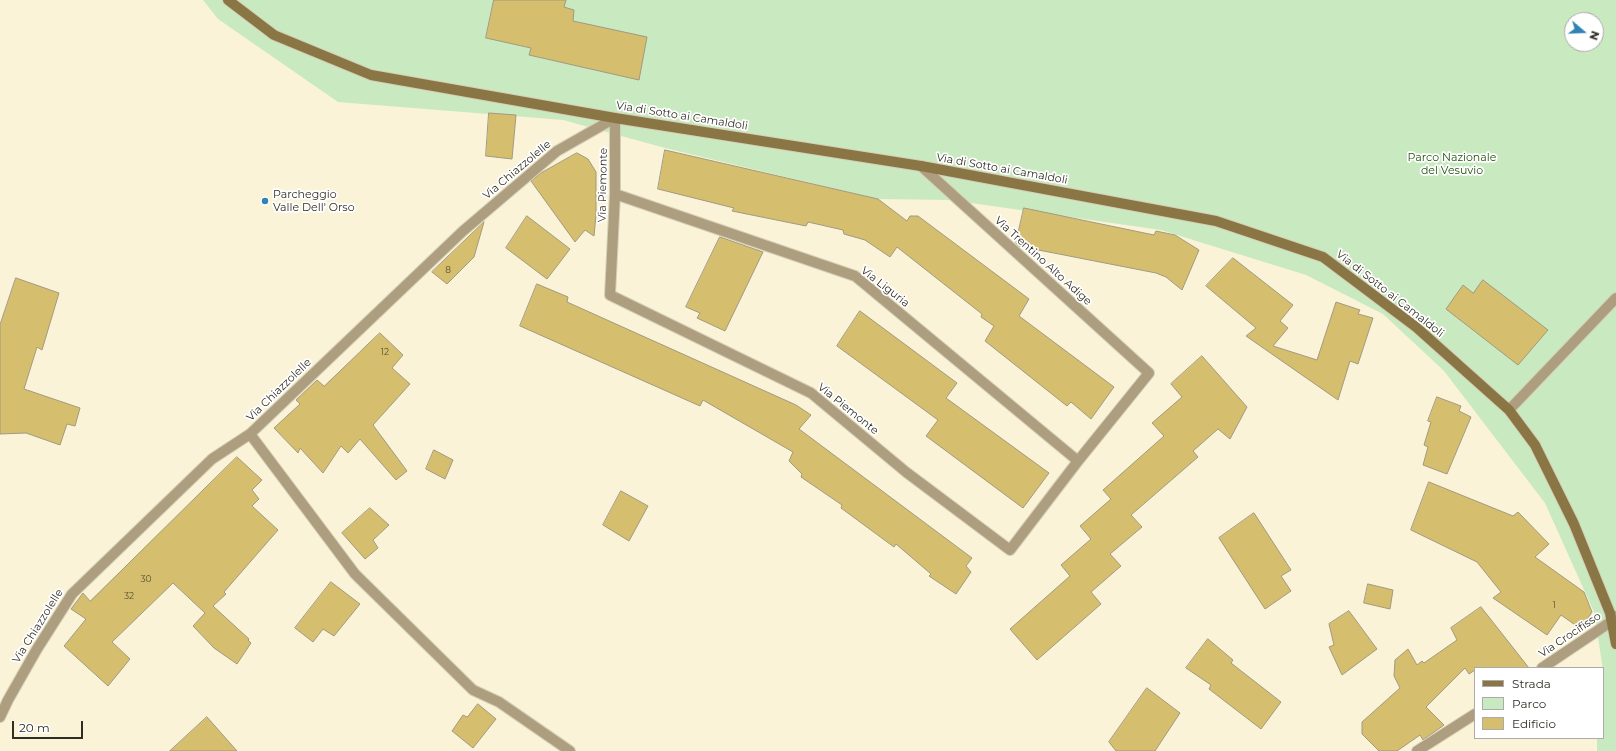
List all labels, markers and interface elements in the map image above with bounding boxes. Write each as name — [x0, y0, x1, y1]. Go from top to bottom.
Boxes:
north arrow — [1564, 12, 1604, 52]
text: N — [1586, 29, 1602, 42]
street label: Via di Sotto ai Camaldoli — [615, 99, 749, 133]
street label: Via Chiazzolelle — [480, 138, 554, 202]
street label: Via Piemonte — [596, 148, 610, 222]
street label: Via di Sotto ai Camaldoli — [935, 151, 1069, 187]
park label: Parco Nazionale del Vesuvio — [1408, 151, 1496, 177]
place label: Parcheggio Valle Dell' Orso — [273, 188, 355, 214]
marker: Parcheggio Valle Dell' Orso — [260, 196, 270, 206]
street label: Via Trentino Alto Adige — [992, 214, 1094, 308]
street label: Via di Sotto ai Camaldoli — [1334, 248, 1446, 340]
street label: Via Liguria — [858, 264, 912, 310]
house number: 8 — [445, 265, 451, 275]
house number: 12 — [381, 347, 389, 357]
street label: Via Chiazzolelle — [244, 356, 314, 424]
street label: Via Piemonte — [815, 381, 881, 437]
house number: 30 — [140, 574, 152, 584]
street label: Via Chiazzolelle — [10, 587, 66, 665]
house number: 32 — [124, 591, 134, 601]
house number: 1 — [1552, 600, 1556, 610]
street label: Via Crocifisso — [1536, 609, 1604, 661]
legend — [1474, 667, 1604, 739]
text: Strada — [1512, 676, 1551, 691]
text: Parco — [1512, 696, 1546, 711]
scale bar — [14, 713, 85, 739]
text: Edificio — [1512, 716, 1556, 731]
text: 20 m — [19, 720, 50, 735]

